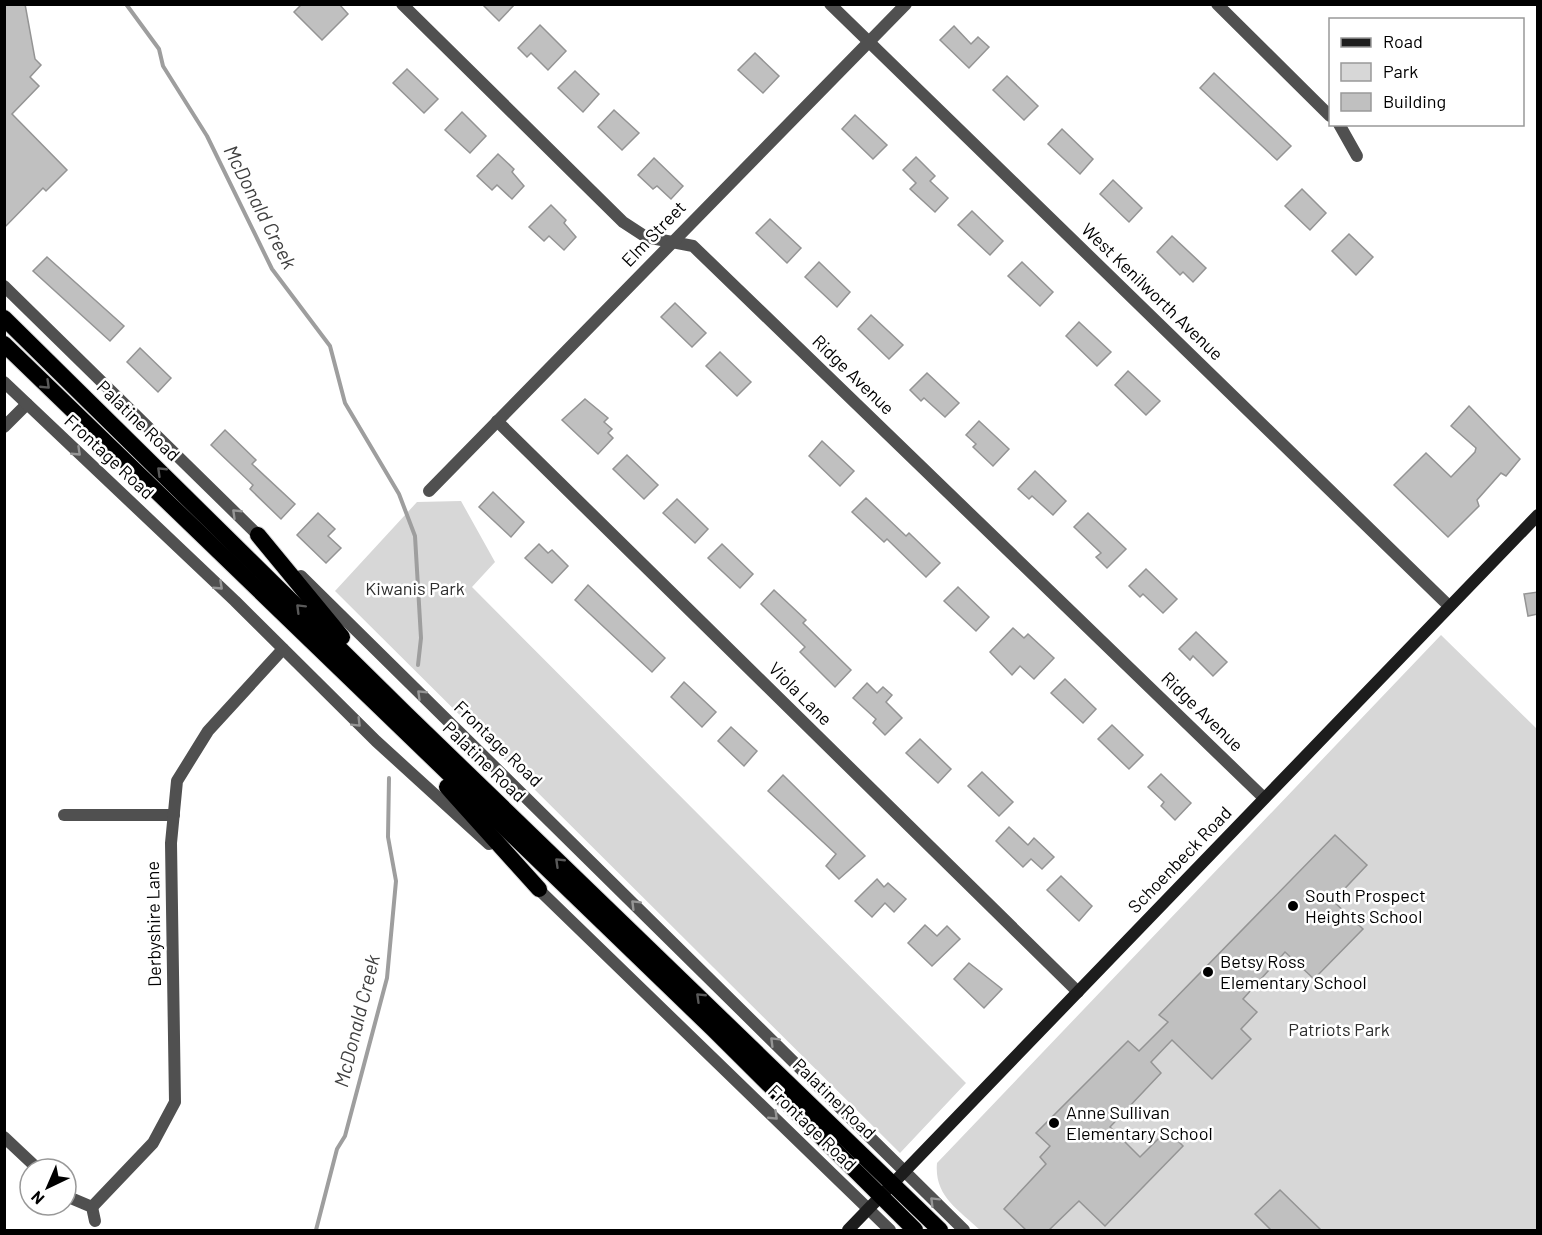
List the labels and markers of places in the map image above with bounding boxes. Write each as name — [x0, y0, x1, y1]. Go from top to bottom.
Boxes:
place label: South Prospect Heights School — [1305, 884, 1426, 927]
marker: South Prospect Heights School — [1286, 899, 1300, 913]
place label: Betsy Ross Elementary School — [1220, 950, 1367, 993]
marker: Betsy Ross Elementary School — [1201, 965, 1215, 979]
place label: Anne Sullivan Elementary School — [1066, 1101, 1213, 1144]
marker: Anne Sullivan Elementary School — [1047, 1116, 1061, 1130]

